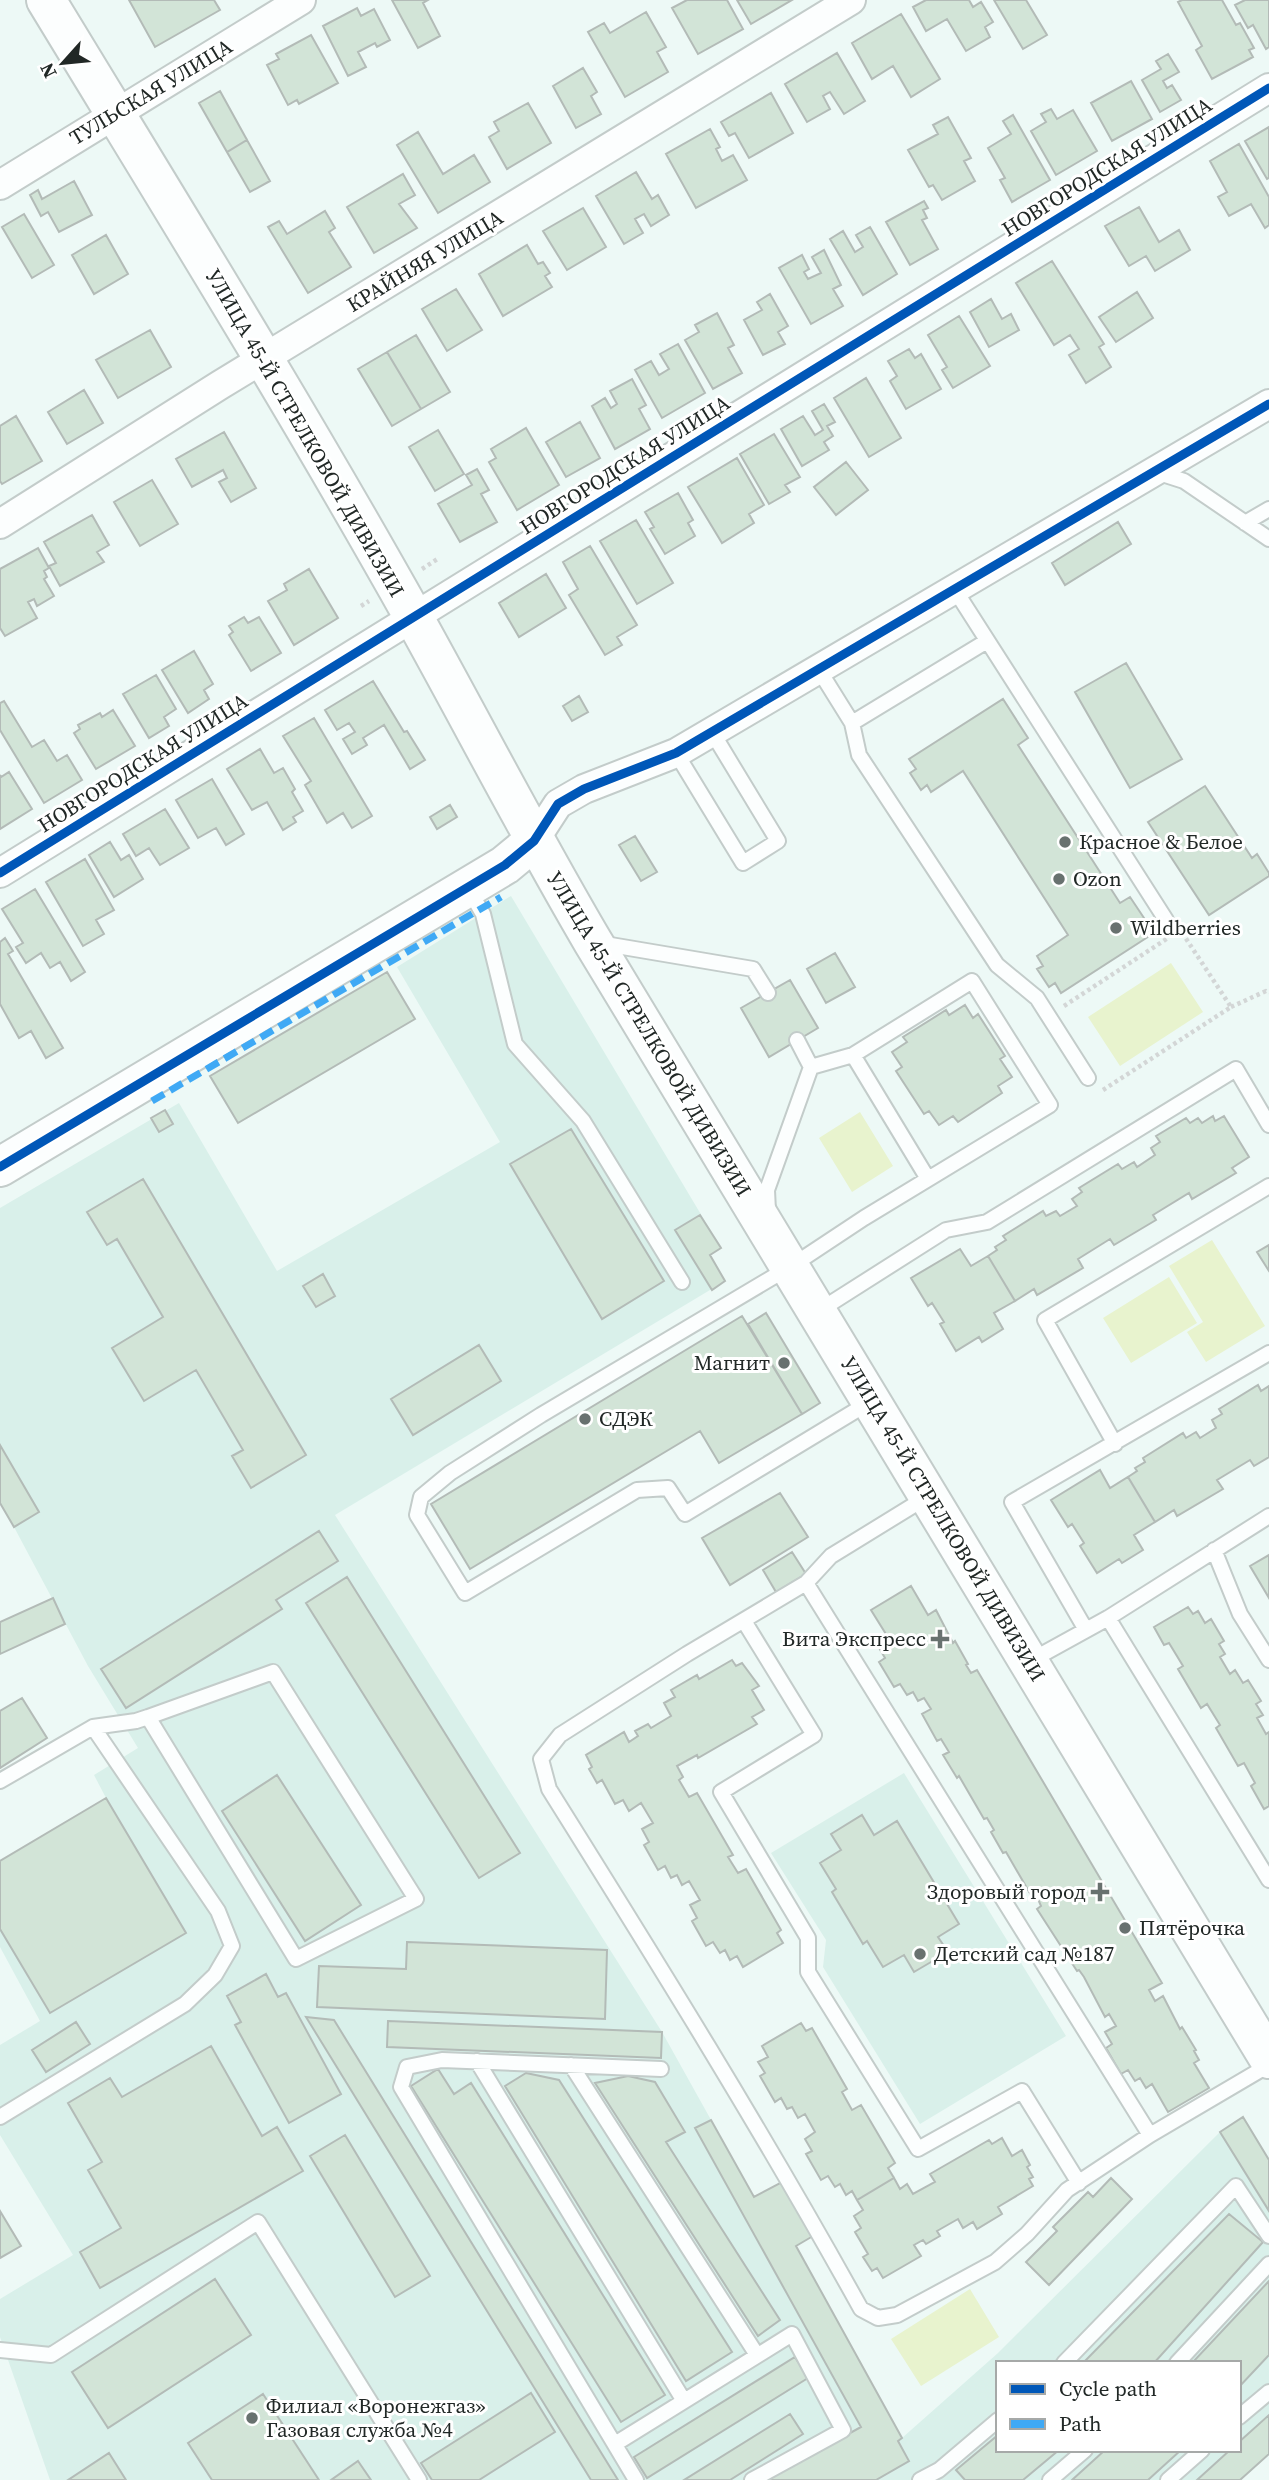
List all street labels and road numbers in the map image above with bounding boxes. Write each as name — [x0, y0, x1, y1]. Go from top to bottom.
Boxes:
street label: ТУЛЬСКАЯ УЛИЦА — [64, 31, 238, 152]
street label: НОВГОРОДСКАЯ УЛИЦА — [996, 90, 1217, 243]
street label: КРАЙНЯЯ УЛИЦА — [341, 202, 508, 319]
street label: УЛИЦА 45-Й СТРЕЛКОВОЙ ДИВИЗИИ — [199, 263, 412, 602]
street label: НОВГОРОДСКАЯ УЛИЦА — [514, 388, 735, 541]
street label: НОВГОРОДСКАЯ УЛИЦА — [32, 686, 253, 839]
street label: УЛИЦА 45-Й СТРЕЛКОВОЙ ДИВИЗИИ — [540, 866, 758, 1202]
street label: УЛИЦА 45-Й СТРЕЛКОВОЙ ДИВИЗИИ — [834, 1351, 1052, 1687]

